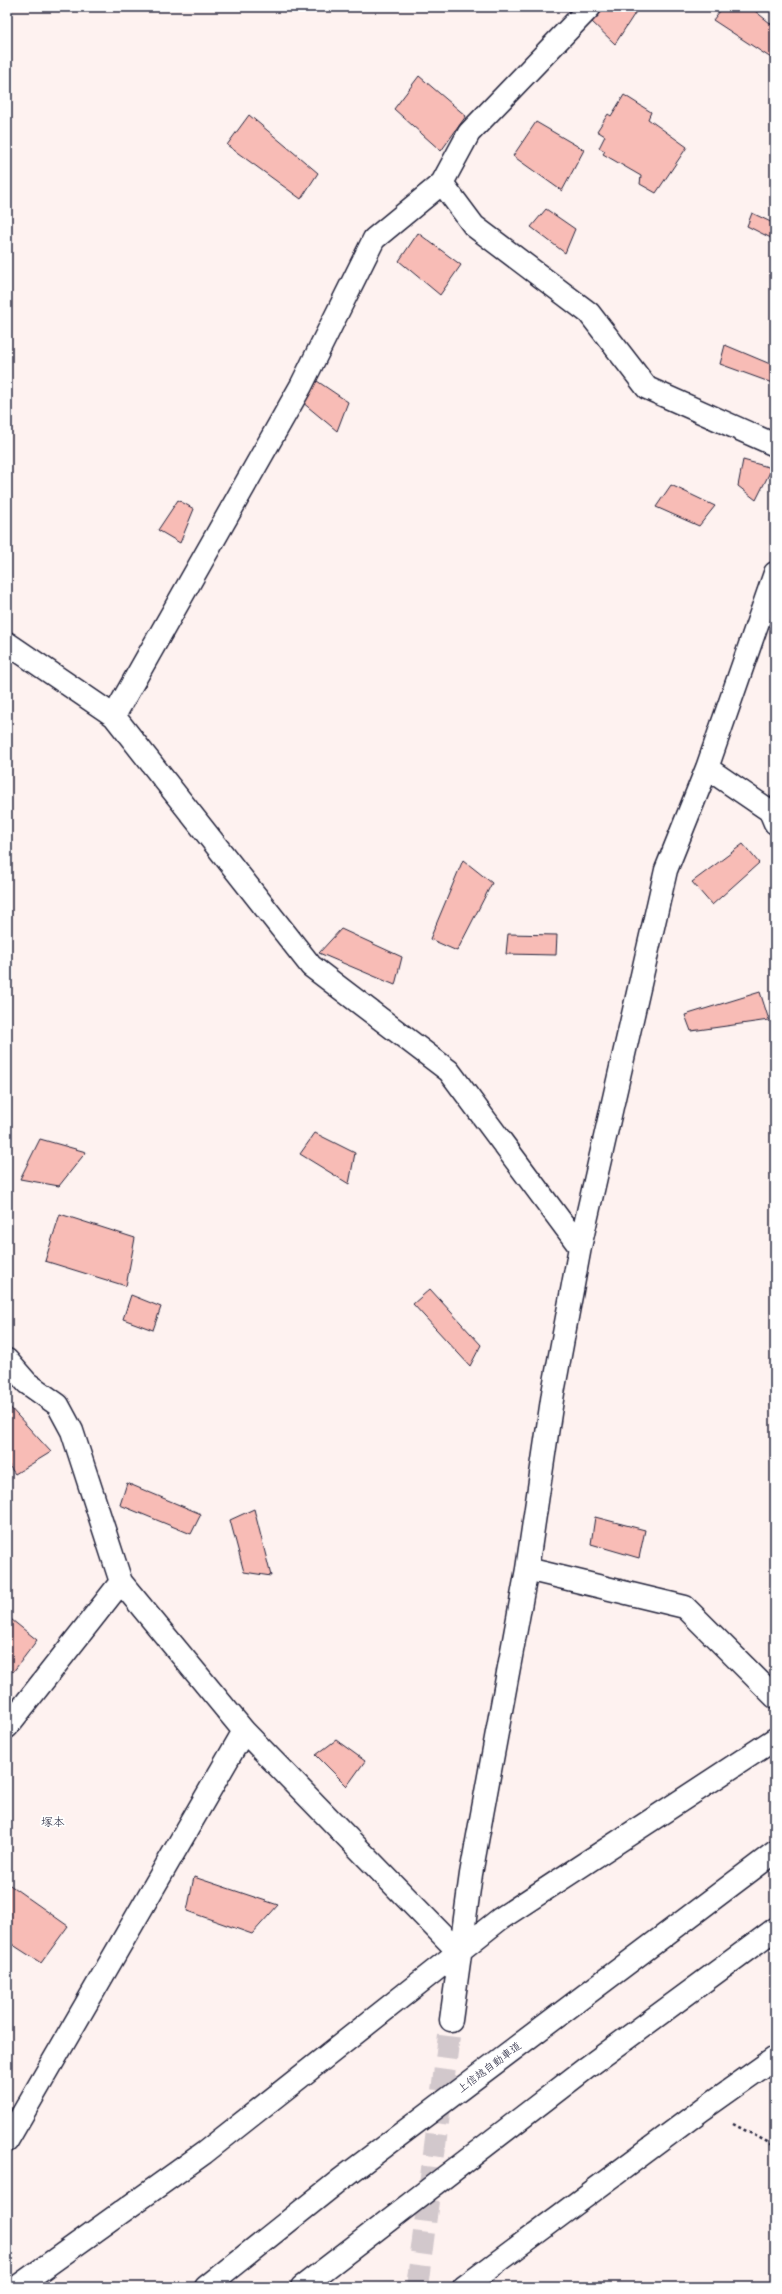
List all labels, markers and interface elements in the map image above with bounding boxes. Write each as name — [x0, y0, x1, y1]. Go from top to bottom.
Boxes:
district label: 塚本 — [41, 1813, 65, 1829]
street label: 上信越自動車道 — [453, 2037, 524, 2096]

